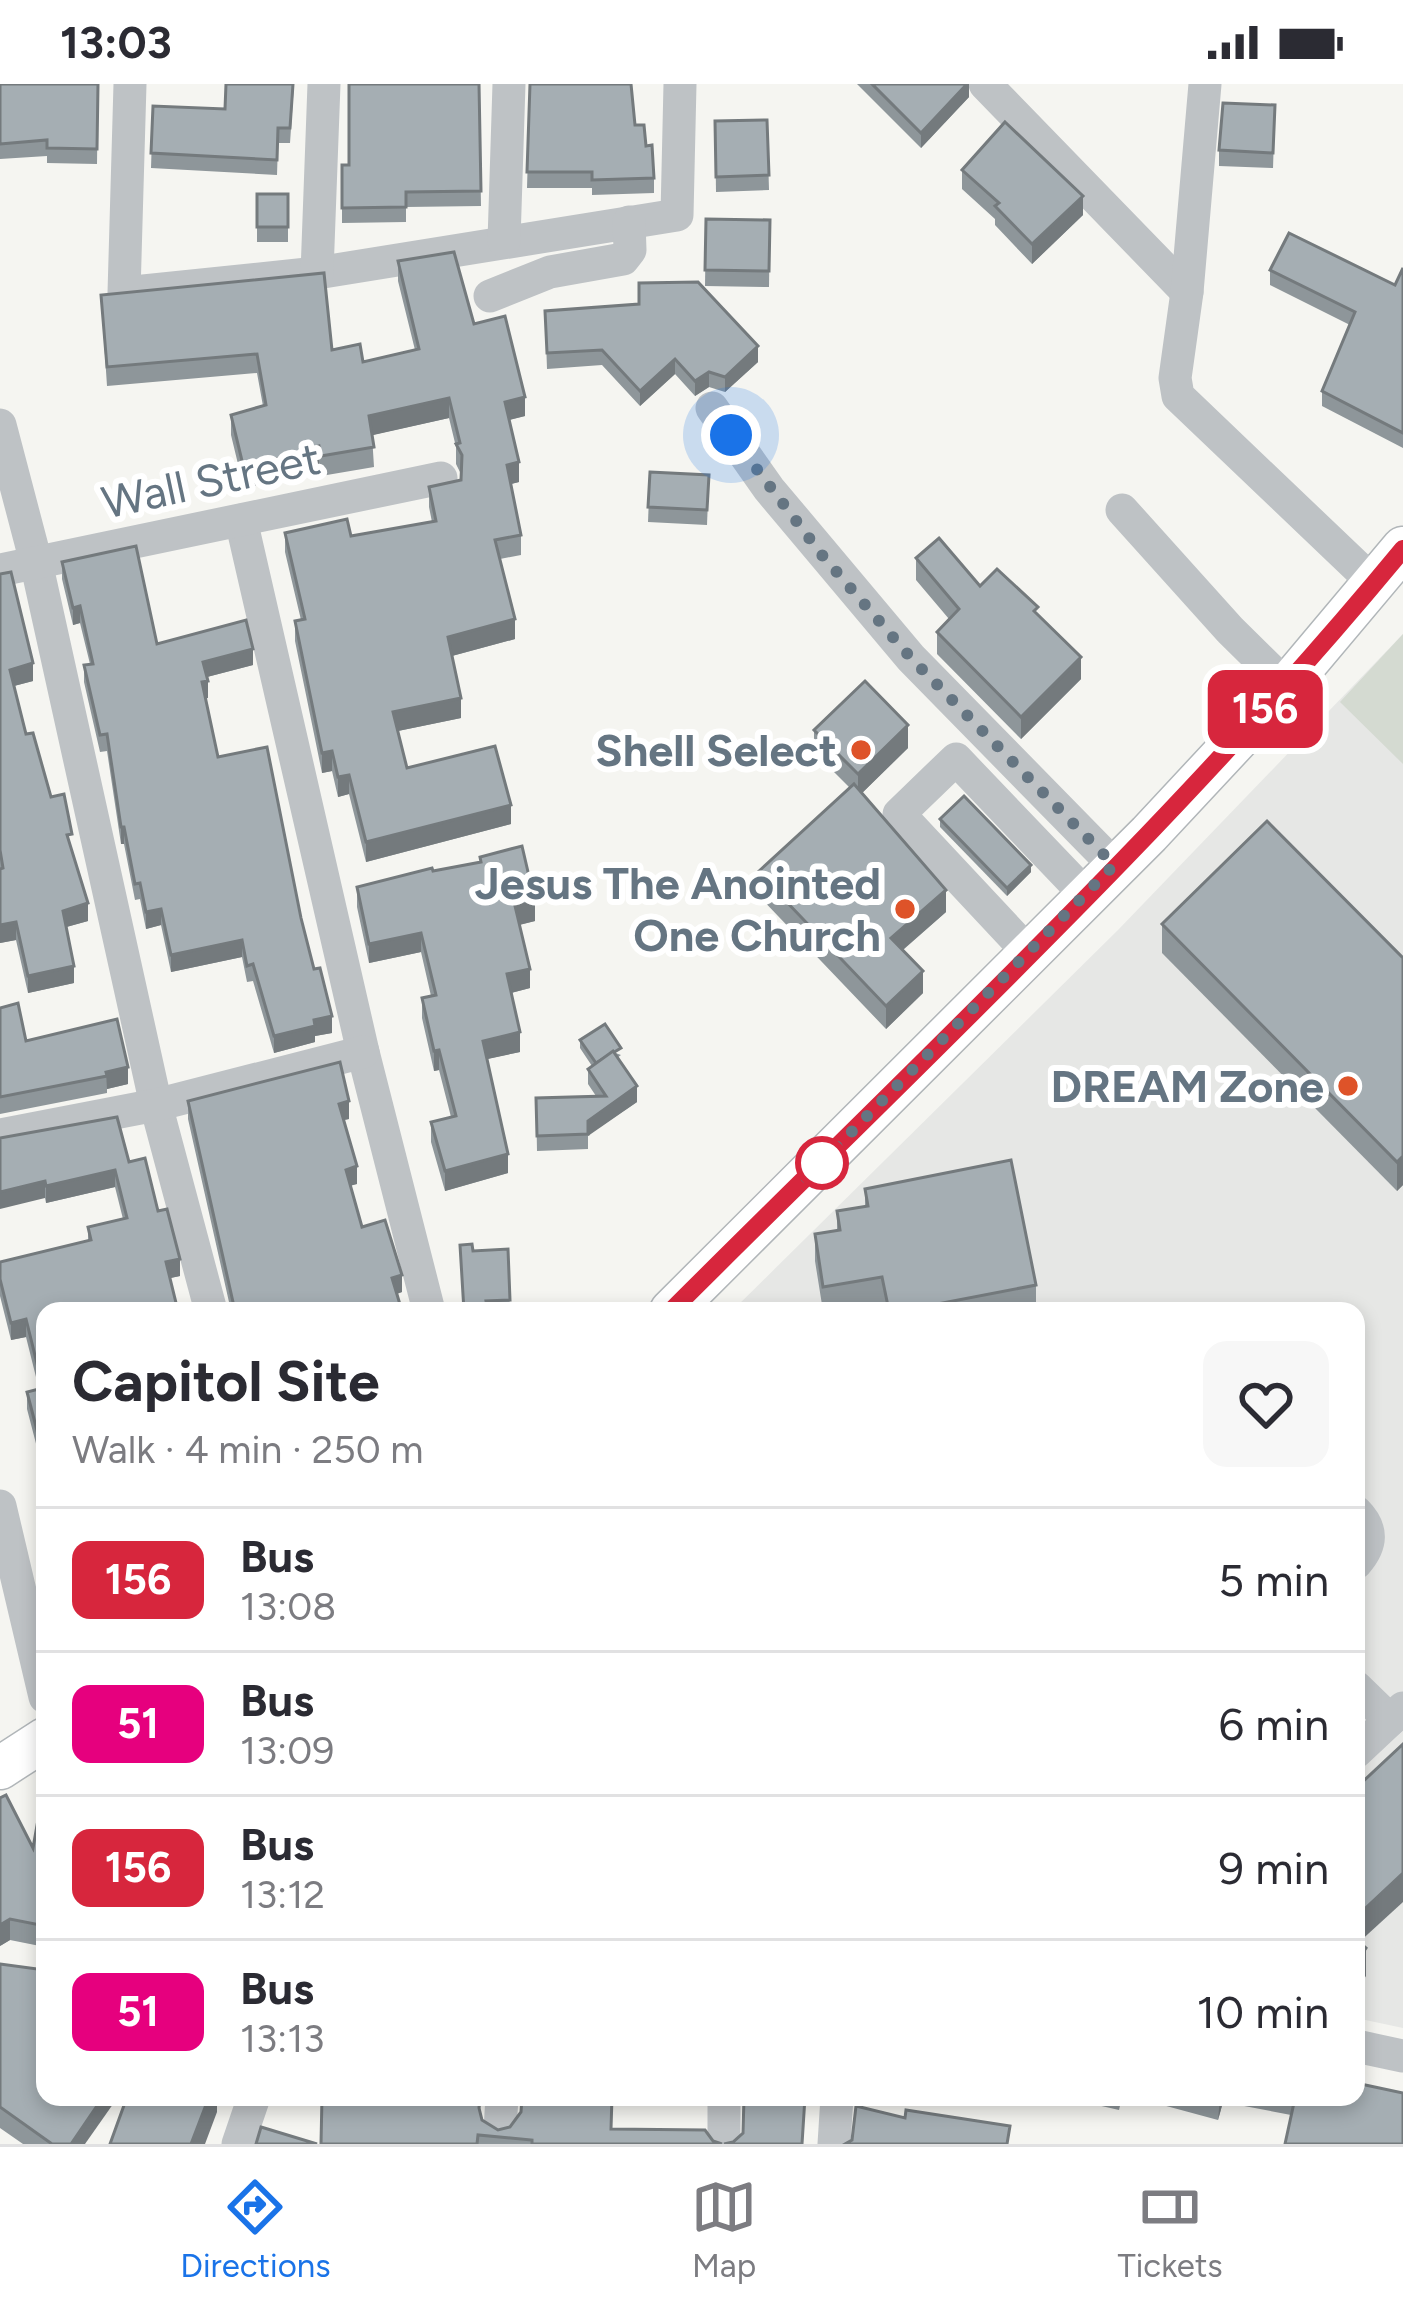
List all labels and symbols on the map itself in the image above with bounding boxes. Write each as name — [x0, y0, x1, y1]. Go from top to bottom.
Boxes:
your location — [701, 405, 761, 465]
street label: Wall Street — [97, 431, 325, 529]
line badge: 156 — [1196, 670, 1334, 748]
place label: Shell Select — [595, 723, 837, 777]
marker: Shell Select — [848, 737, 874, 763]
place label: Jesus The Anointed One Church — [475, 856, 881, 962]
marker: Jesus The Anointed One Church — [892, 896, 918, 922]
place label: DREAM Zone — [1050, 1059, 1324, 1113]
marker: DREAM Zone — [1335, 1073, 1361, 1099]
unlabelled marker — [797, 1138, 847, 1188]

